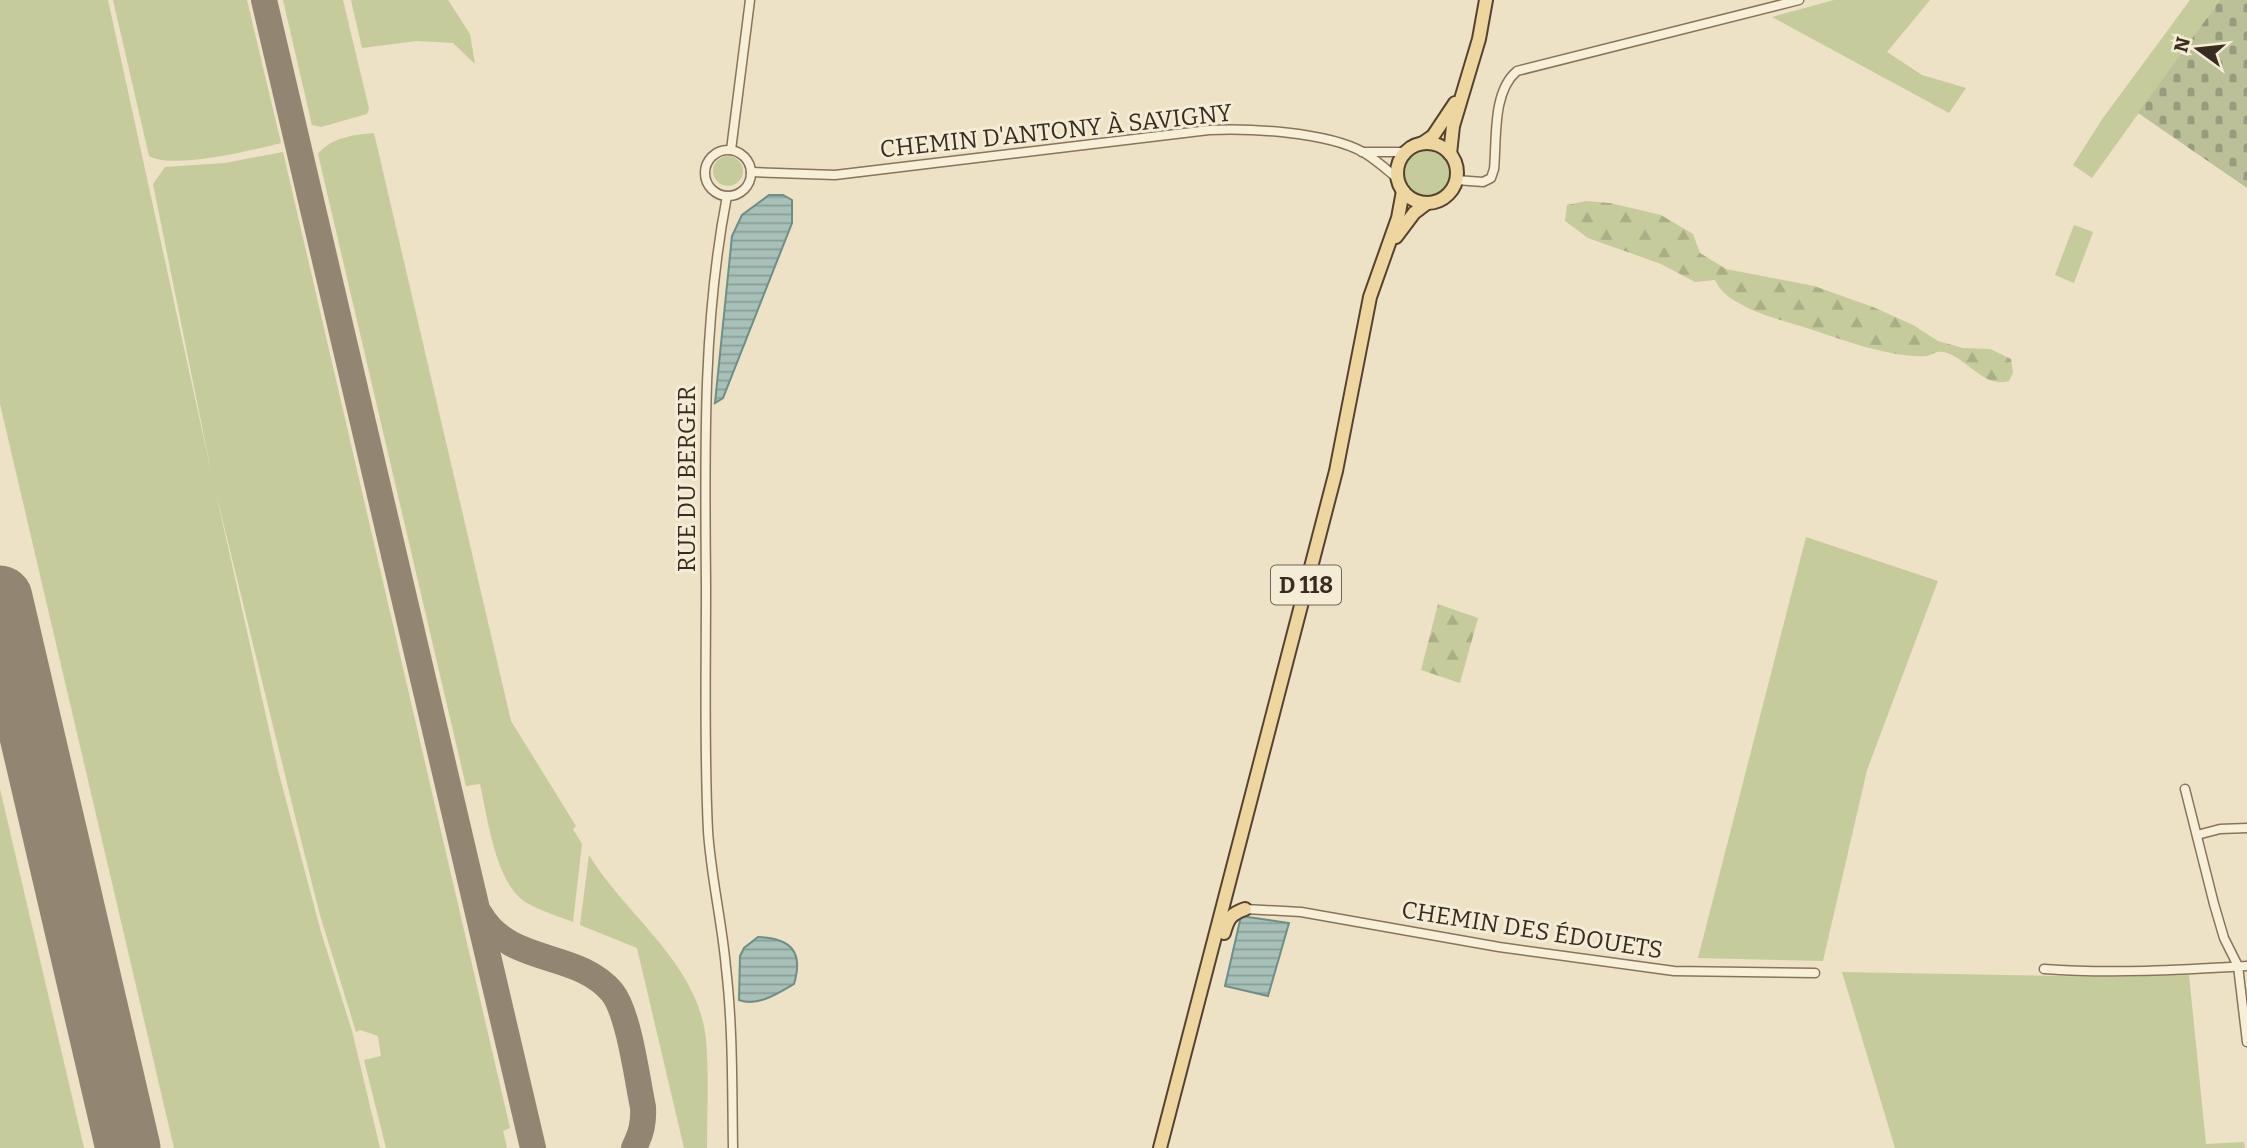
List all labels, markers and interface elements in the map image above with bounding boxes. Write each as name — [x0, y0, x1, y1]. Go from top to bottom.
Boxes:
north arrow — [2163, 14, 2233, 84]
text: N — [2169, 34, 2195, 55]
street label: CHEMIN D'ANTONY À SAVIGNY — [878, 98, 1234, 163]
street label: RUE DU BERGER — [673, 386, 701, 572]
road number: D 118 — [1271, 566, 1341, 604]
street label: CHEMIN DES ÉDOUETS — [1399, 895, 1665, 964]

